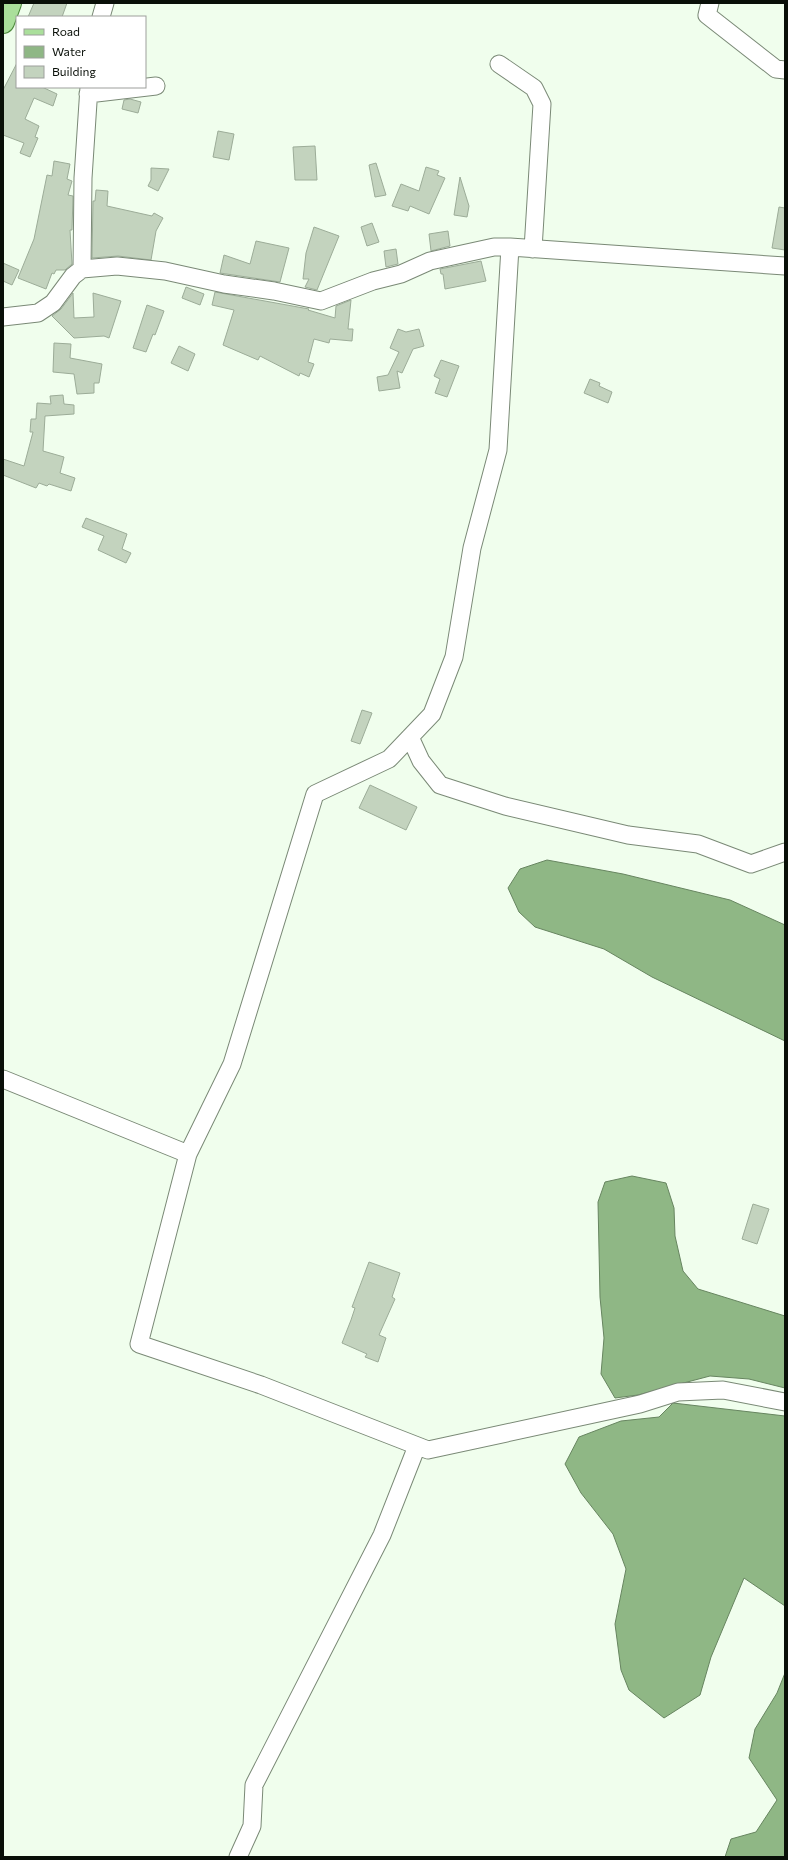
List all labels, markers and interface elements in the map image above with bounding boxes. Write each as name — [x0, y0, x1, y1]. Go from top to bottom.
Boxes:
legend — [16, 16, 146, 88]
text: Road — [52, 24, 80, 38]
text: Water — [52, 44, 86, 58]
text: Building — [52, 64, 96, 78]

